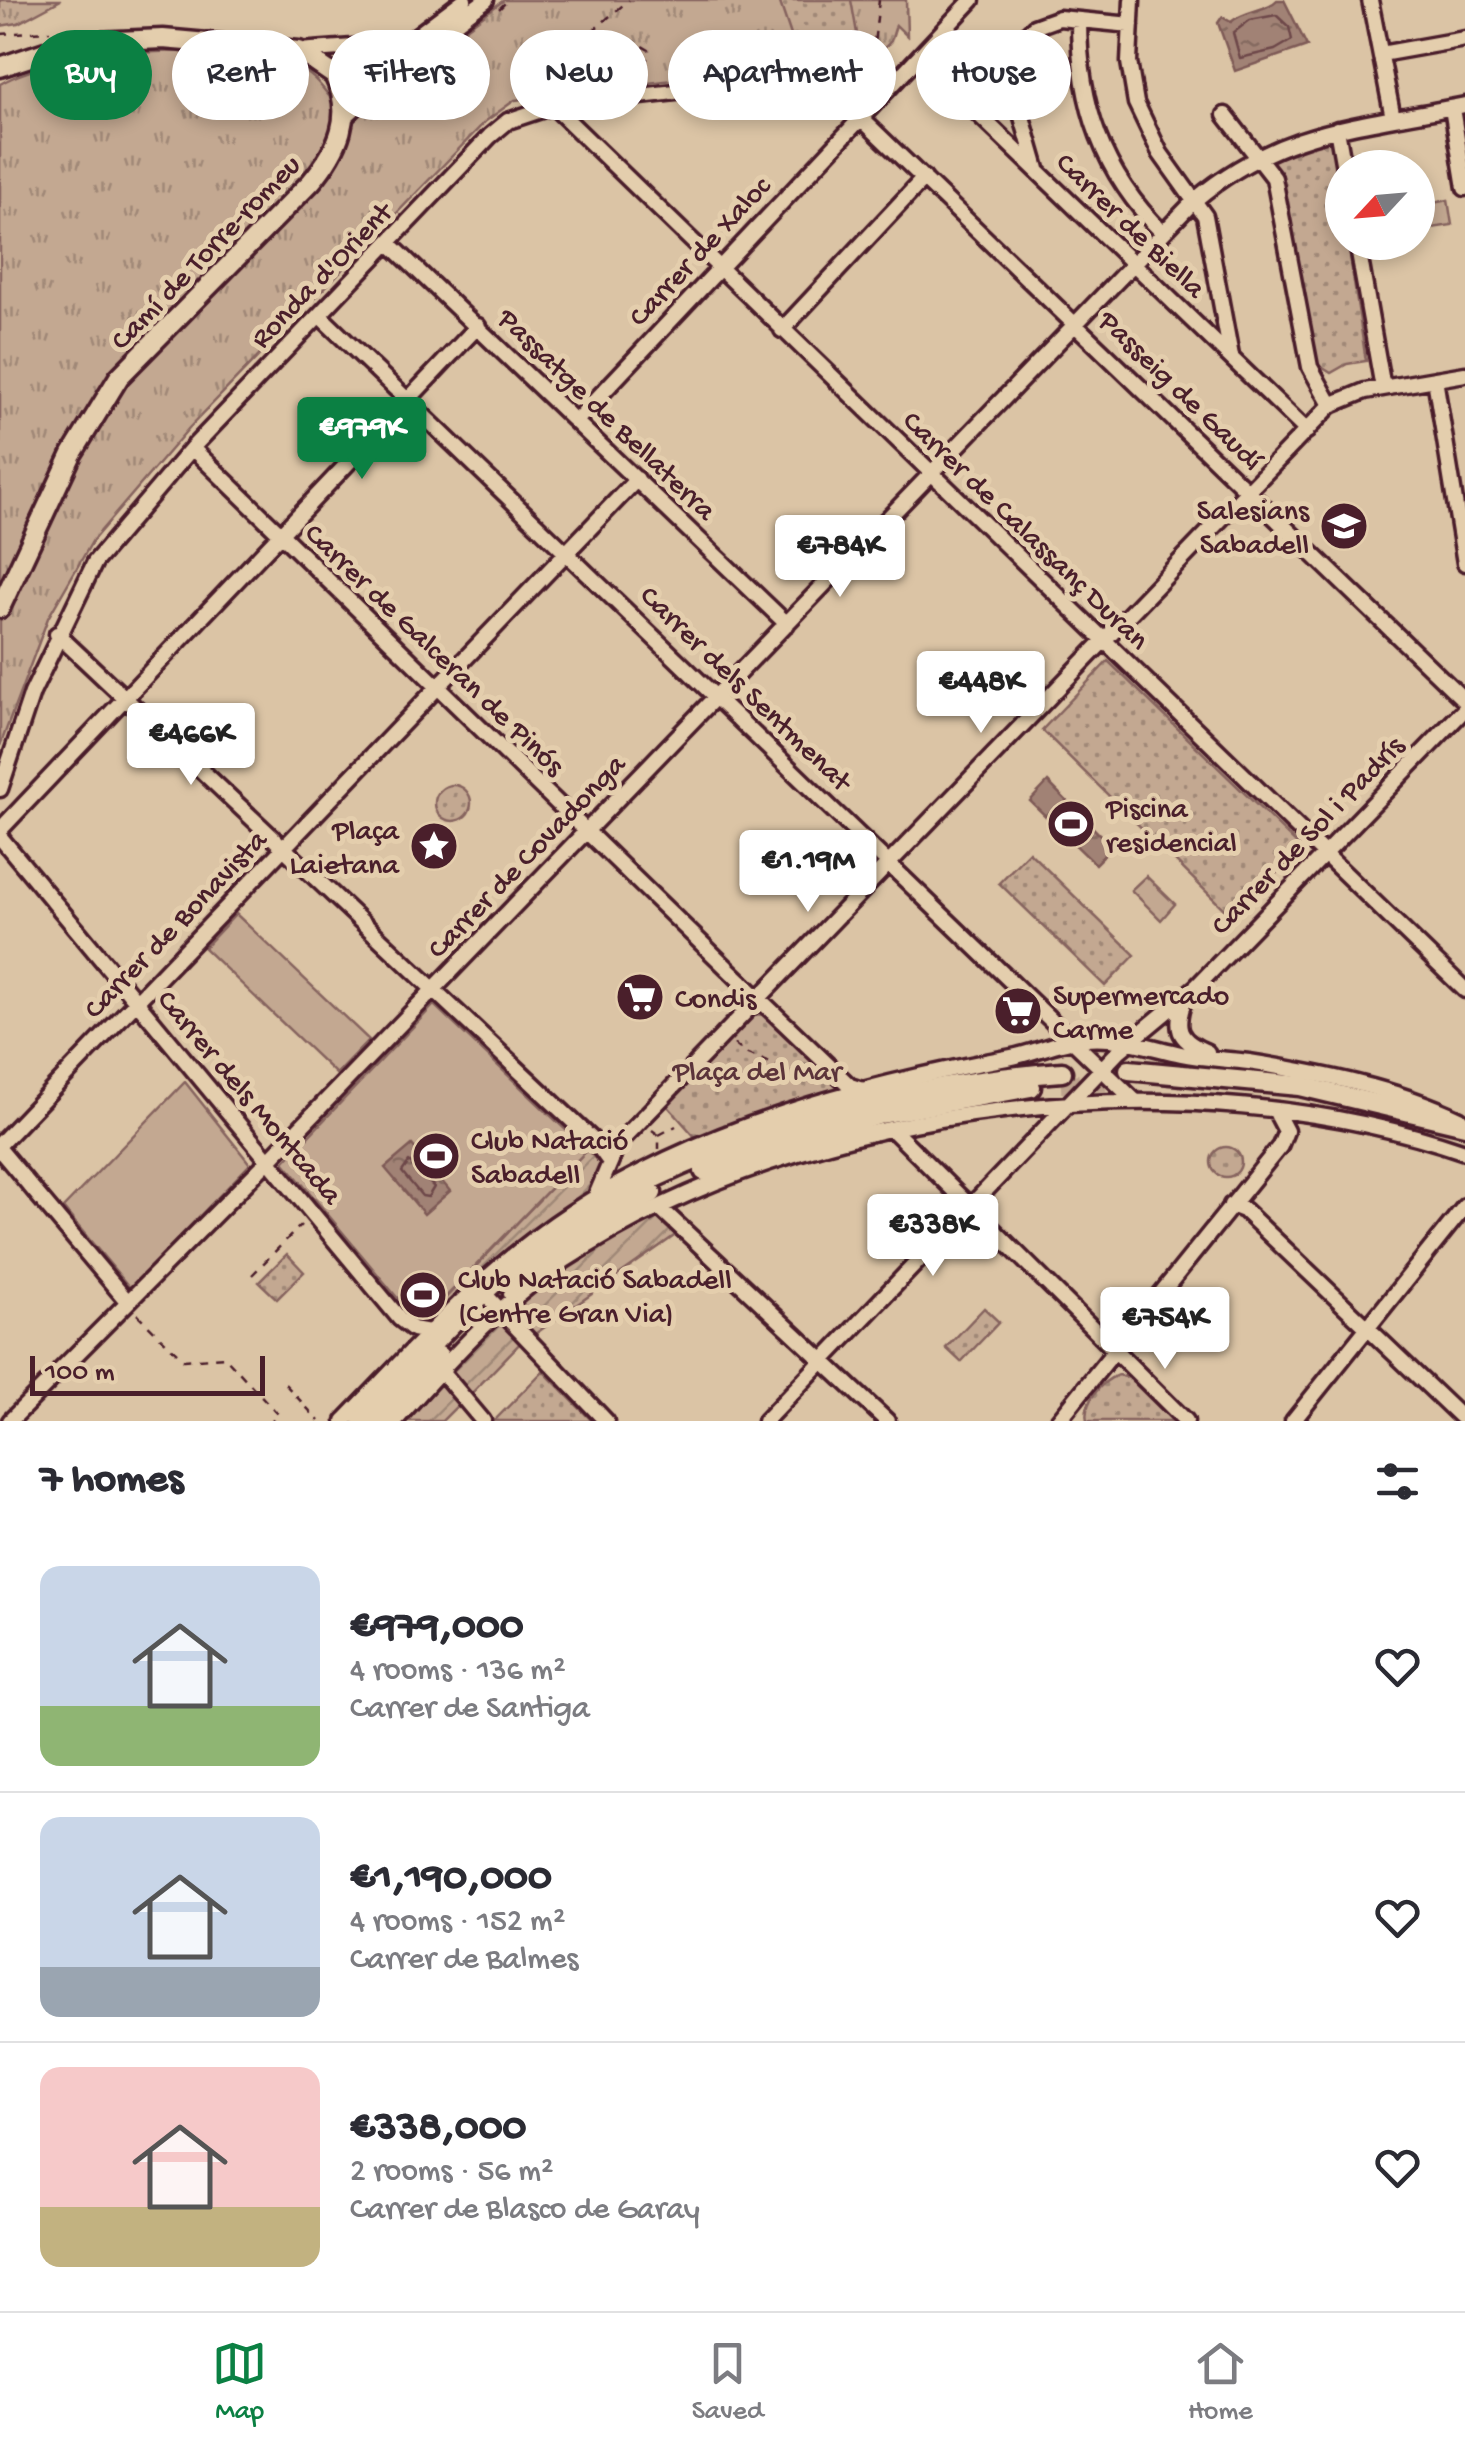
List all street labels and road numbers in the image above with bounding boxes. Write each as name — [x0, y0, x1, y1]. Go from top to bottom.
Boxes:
street label: Carrer de Biella — [1047, 147, 1212, 308]
street label: Camí de Torre-romeu — [105, 149, 310, 359]
street label: Carrer de Xaloc — [623, 169, 781, 335]
street label: Ronda d'Orient — [245, 195, 403, 357]
street label: Passatge de Bellaterra — [488, 302, 722, 531]
street label: Passeig de Gaudí — [1089, 304, 1270, 481]
street label: Carrer de Calassanç Duran — [893, 405, 1154, 659]
street label: Carrer de Galceran de Pinós — [296, 518, 571, 785]
street label: Carrer dels Sentmenat — [631, 580, 859, 802]
street label: Carrer de Sol i Padrís — [1205, 730, 1414, 944]
street label: Carrer de Covadonga — [422, 748, 636, 968]
street label: Carrer de Bonavista — [78, 823, 277, 1028]
street label: Carrer dels Montcada — [148, 985, 348, 1214]

